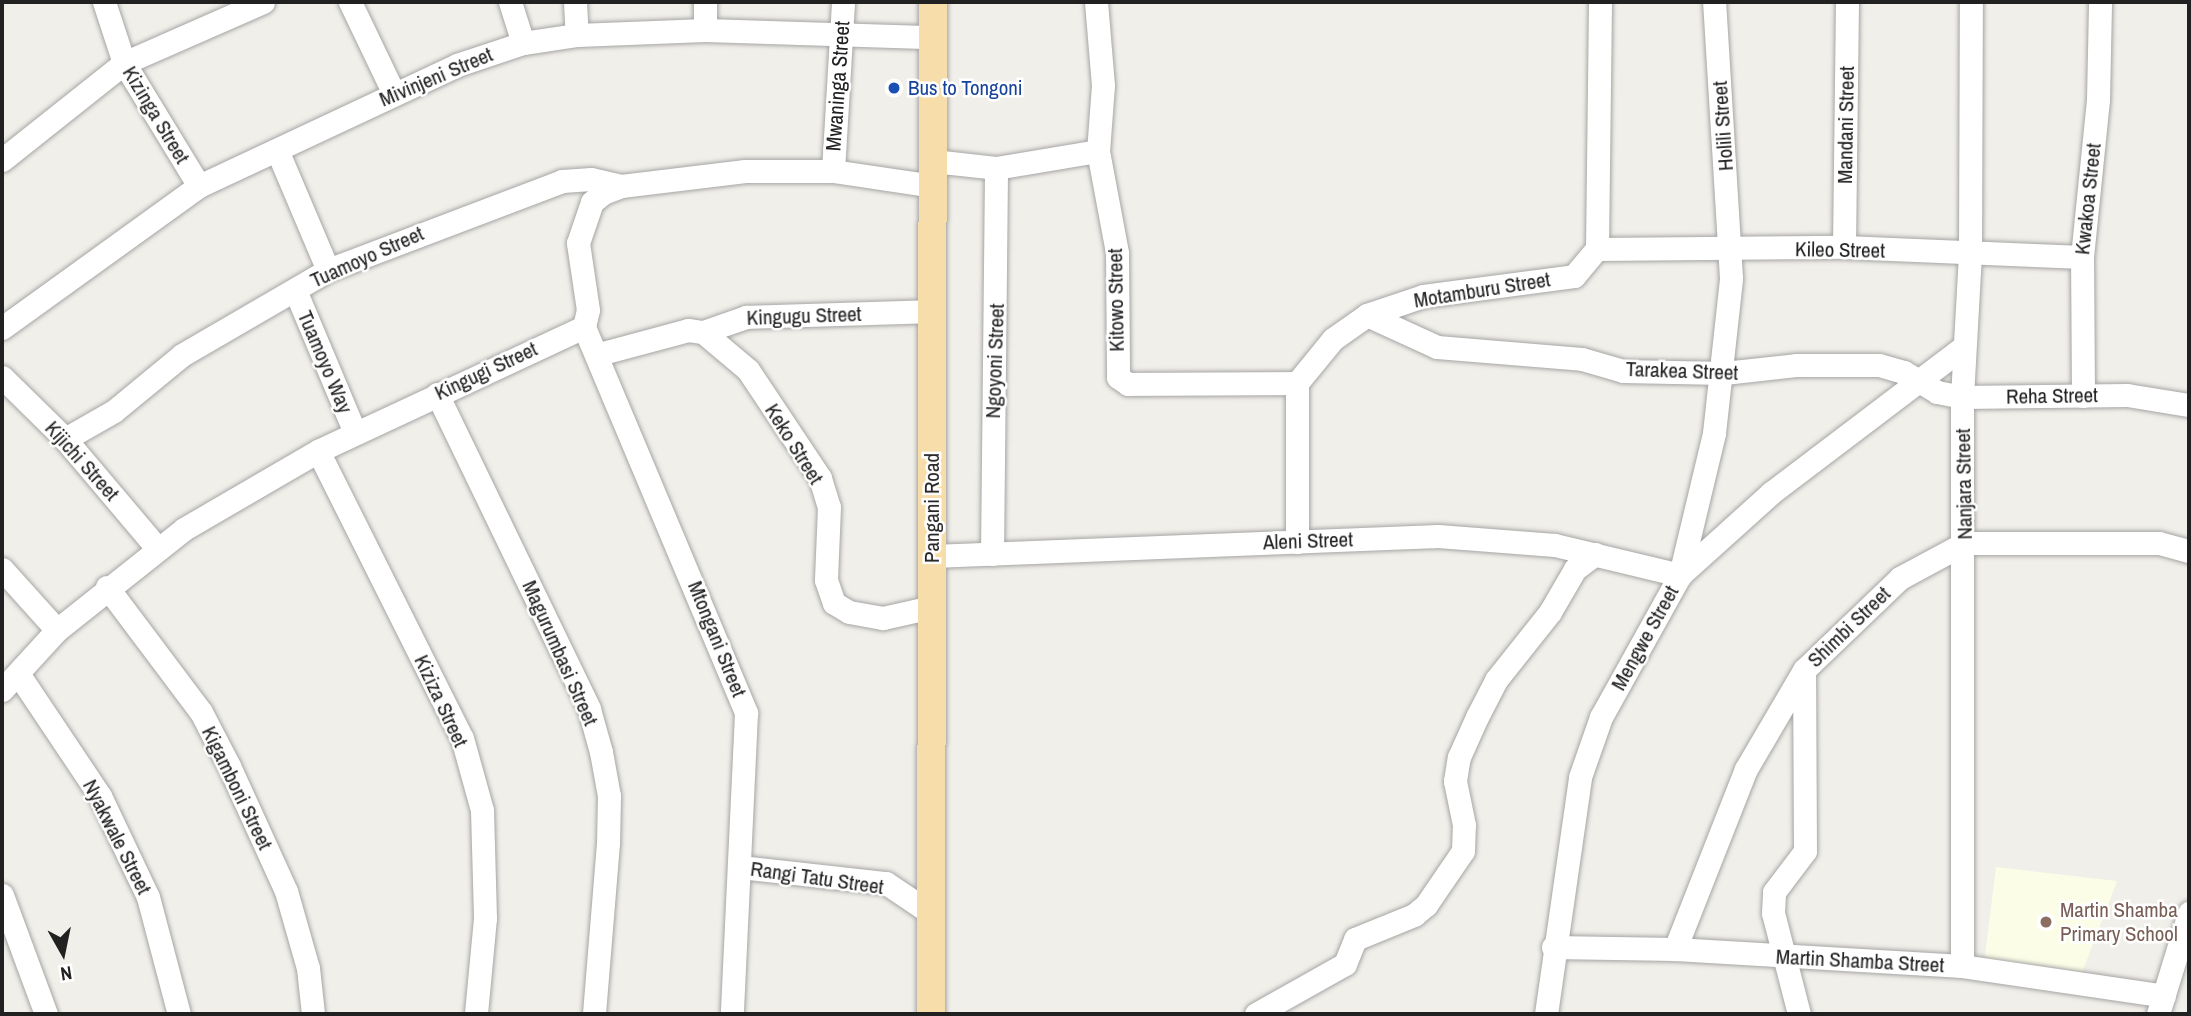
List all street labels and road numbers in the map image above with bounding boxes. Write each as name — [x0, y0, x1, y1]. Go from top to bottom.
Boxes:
street label: Mwaninga Street — [821, 20, 855, 152]
street label: Mivinjeni Street — [376, 42, 496, 112]
street label: Kizinga Street — [117, 62, 195, 168]
street label: Mandani Street — [1832, 66, 1860, 184]
street label: Holili Street — [1707, 80, 1739, 172]
street label: Kwakoa Street — [2070, 142, 2106, 256]
street label: Tuamoyo Street — [307, 221, 427, 293]
street label: Kileo Street — [1795, 237, 1885, 263]
street label: Kitowo Street — [1102, 248, 1130, 352]
street label: Motamburu Street — [1412, 267, 1552, 313]
street label: Kingugu Street — [746, 301, 862, 331]
street label: Ngoyoni Street — [980, 303, 1010, 419]
street label: Tuamoyo Way — [292, 307, 358, 417]
street label: Kingugi Street — [431, 336, 541, 406]
street label: Tarakea Street — [1625, 356, 1739, 386]
street label: Reha Street — [2006, 383, 2098, 409]
street label: Keko Street — [759, 399, 829, 489]
street label: Kijichi Street — [40, 416, 124, 506]
street label: Nanjara Street — [1950, 428, 1978, 540]
street label: Pangani Road — [919, 453, 945, 563]
street label: Aleni Street — [1263, 527, 1353, 555]
street label: Magurumbasi Street — [517, 577, 603, 729]
street label: Mtongani Street — [682, 577, 752, 701]
street label: Mengwe Street — [1606, 581, 1684, 695]
street label: Shimbi Street — [1802, 581, 1896, 673]
street label: Kiziza Street — [409, 651, 473, 751]
street label: Kigamboni Street — [196, 722, 278, 854]
street label: Nyakwale Street — [77, 775, 157, 899]
street label: Rangi Tatu Street — [749, 856, 885, 900]
street label: Martin Shamba Street — [1775, 944, 1945, 978]

